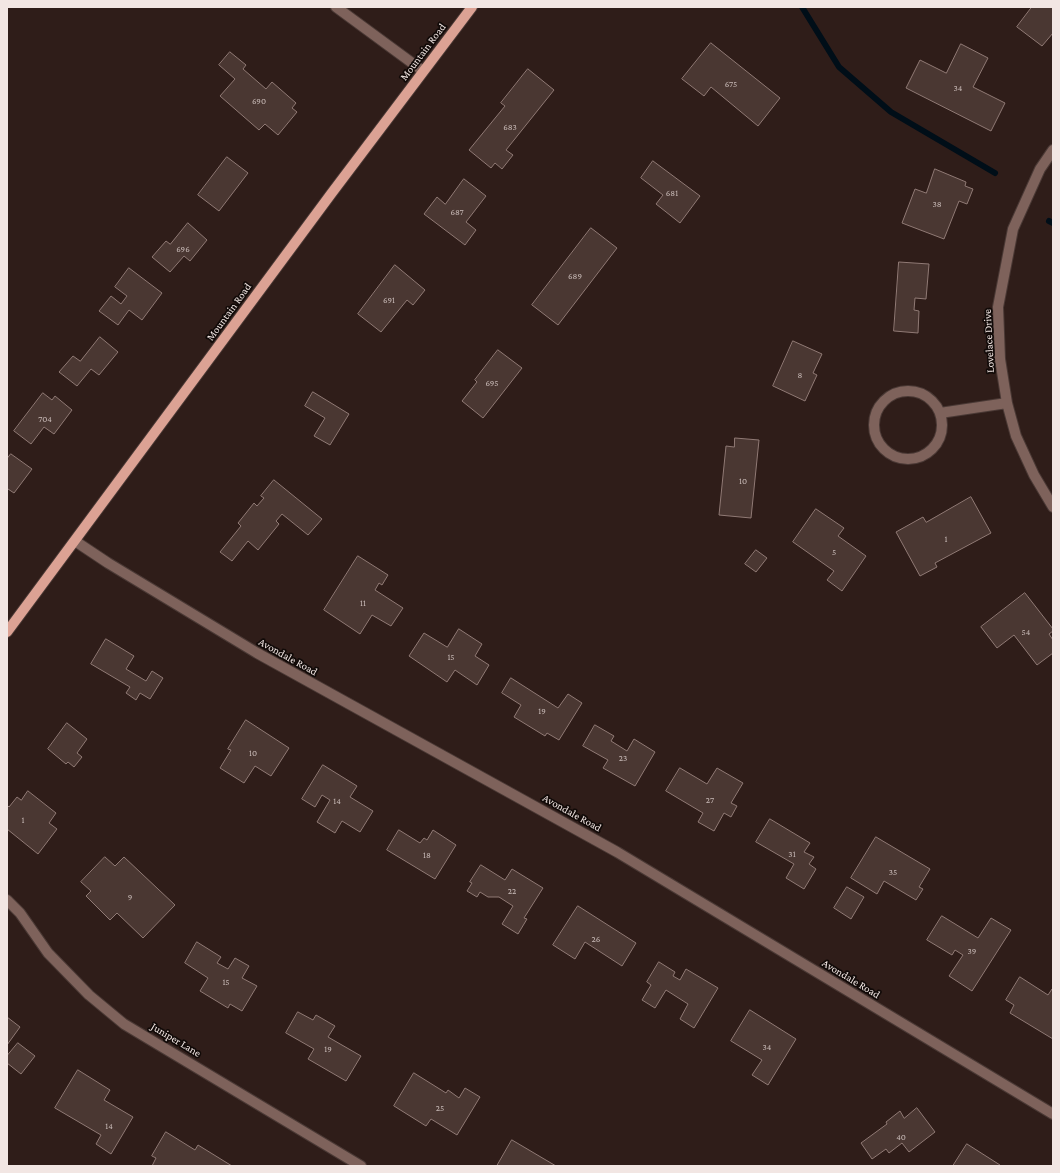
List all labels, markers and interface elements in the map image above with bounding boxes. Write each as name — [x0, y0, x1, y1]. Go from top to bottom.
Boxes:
street label: Mountain Road — [397, 21, 449, 83]
house number: 675 — [725, 79, 737, 89]
house number: 34 — [954, 83, 962, 93]
house number: 690 — [252, 96, 266, 106]
house number: 683 — [503, 122, 517, 132]
house number: 681 — [666, 188, 678, 198]
house number: 38 — [932, 199, 942, 209]
house number: 687 — [450, 207, 464, 217]
house number: 696 — [176, 244, 190, 254]
house number: 689 — [568, 271, 582, 281]
street label: Mountain Road — [204, 281, 254, 343]
house number: 691 — [383, 295, 395, 305]
street label: Lovelace Drive — [981, 309, 997, 373]
house number: 8 — [798, 370, 802, 380]
house number: 695 — [485, 378, 499, 388]
house number: 704 — [38, 414, 52, 424]
house number: 10 — [739, 476, 747, 486]
house number: 1 — [945, 534, 947, 544]
house number: 5 — [832, 547, 836, 557]
house number: 11 — [360, 598, 366, 608]
house number: 54 — [1022, 627, 1030, 637]
street label: Avondale Road — [256, 635, 320, 679]
house number: 15 — [447, 652, 455, 662]
house number: 19 — [538, 706, 546, 716]
house number: 10 — [249, 748, 257, 758]
house number: 23 — [619, 753, 627, 763]
street label: Avondale Road — [540, 791, 604, 835]
house number: 27 — [706, 795, 714, 805]
house number: 14 — [333, 796, 341, 806]
house number: 1 — [22, 815, 24, 825]
house number: 31 — [788, 849, 796, 859]
house number: 18 — [423, 850, 431, 860]
house number: 35 — [889, 867, 897, 877]
house number: 22 — [508, 886, 516, 896]
house number: 9 — [128, 892, 132, 902]
house number: 26 — [592, 934, 600, 944]
house number: 39 — [968, 946, 976, 956]
street label: Avondale Road — [820, 957, 882, 1001]
house number: 15 — [222, 977, 230, 987]
street label: Juniper Lane — [149, 1020, 203, 1060]
house number: 34 — [763, 1042, 771, 1052]
house number: 19 — [324, 1044, 332, 1054]
house number: 25 — [436, 1103, 444, 1113]
house number: 14 — [105, 1121, 113, 1131]
house number: 40 — [896, 1132, 906, 1142]

